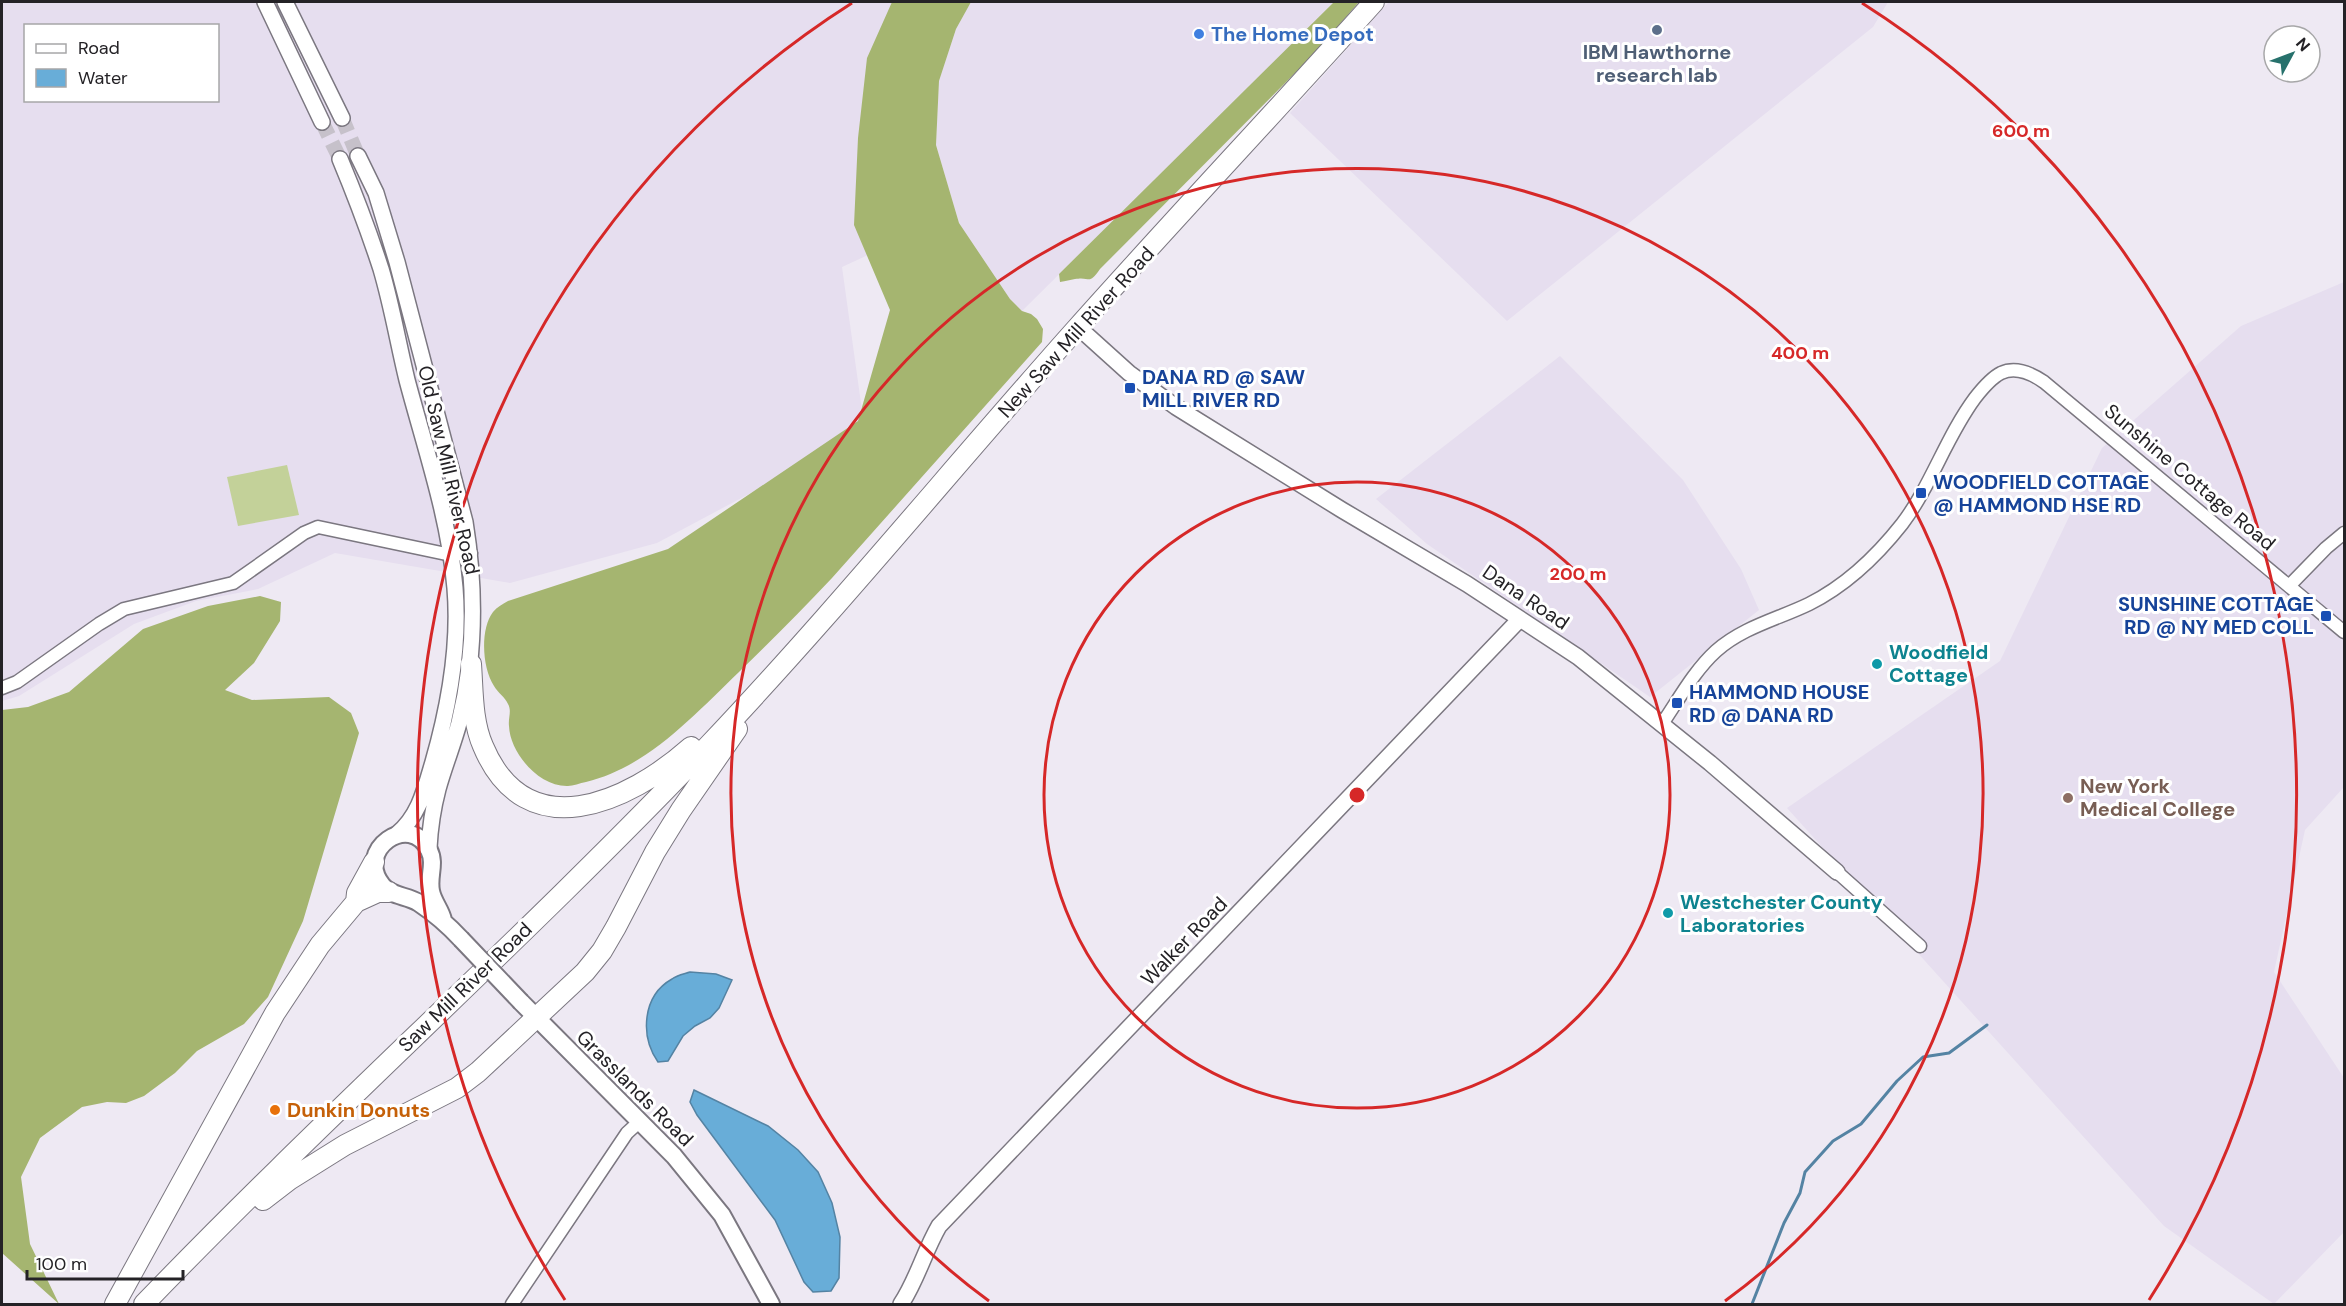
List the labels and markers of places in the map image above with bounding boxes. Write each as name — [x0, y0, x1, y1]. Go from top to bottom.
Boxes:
place label: The Home Depot — [1211, 21, 1374, 47]
marker: IBM Hawthorne research lab — [1650, 23, 1664, 37]
marker: The Home Depot — [1192, 27, 1206, 41]
place label: IBM Hawthorne research lab — [1583, 39, 1731, 88]
place label: DANA RD @ SAW MILL RIVER RD — [1142, 364, 1305, 413]
marker: DANA RD @ SAW MILL RIVER RD — [1123, 381, 1137, 395]
place label: WOODFIELD COTTAGE @ HAMMOND HSE RD — [1933, 469, 2149, 518]
marker: WOODFIELD COTTAGE @ HAMMOND HSE RD — [1914, 486, 1928, 500]
place label: SUNSHINE COTTAGE RD @ NY MED COLL — [2118, 591, 2314, 640]
marker: SUNSHINE COTTAGE RD @ NY MED COLL — [2319, 609, 2333, 623]
place label: Woodfield Cottage — [1889, 639, 1988, 688]
marker: Woodfield Cottage — [1870, 657, 1884, 671]
place label: HAMMOND HOUSE RD @ DANA RD — [1689, 679, 1869, 728]
marker: HAMMOND HOUSE RD @ DANA RD — [1670, 696, 1684, 710]
place label: New York Medical College — [2080, 773, 2235, 822]
centre of rings — [1347, 785, 1367, 805]
marker: New York Medical College — [2061, 791, 2075, 805]
place label: Westchester County Laboratories — [1680, 889, 1883, 938]
marker: Westchester County Laboratories — [1661, 906, 1675, 920]
place label: Dunkin Donuts — [287, 1097, 430, 1123]
marker: Dunkin Donuts — [268, 1103, 282, 1117]

